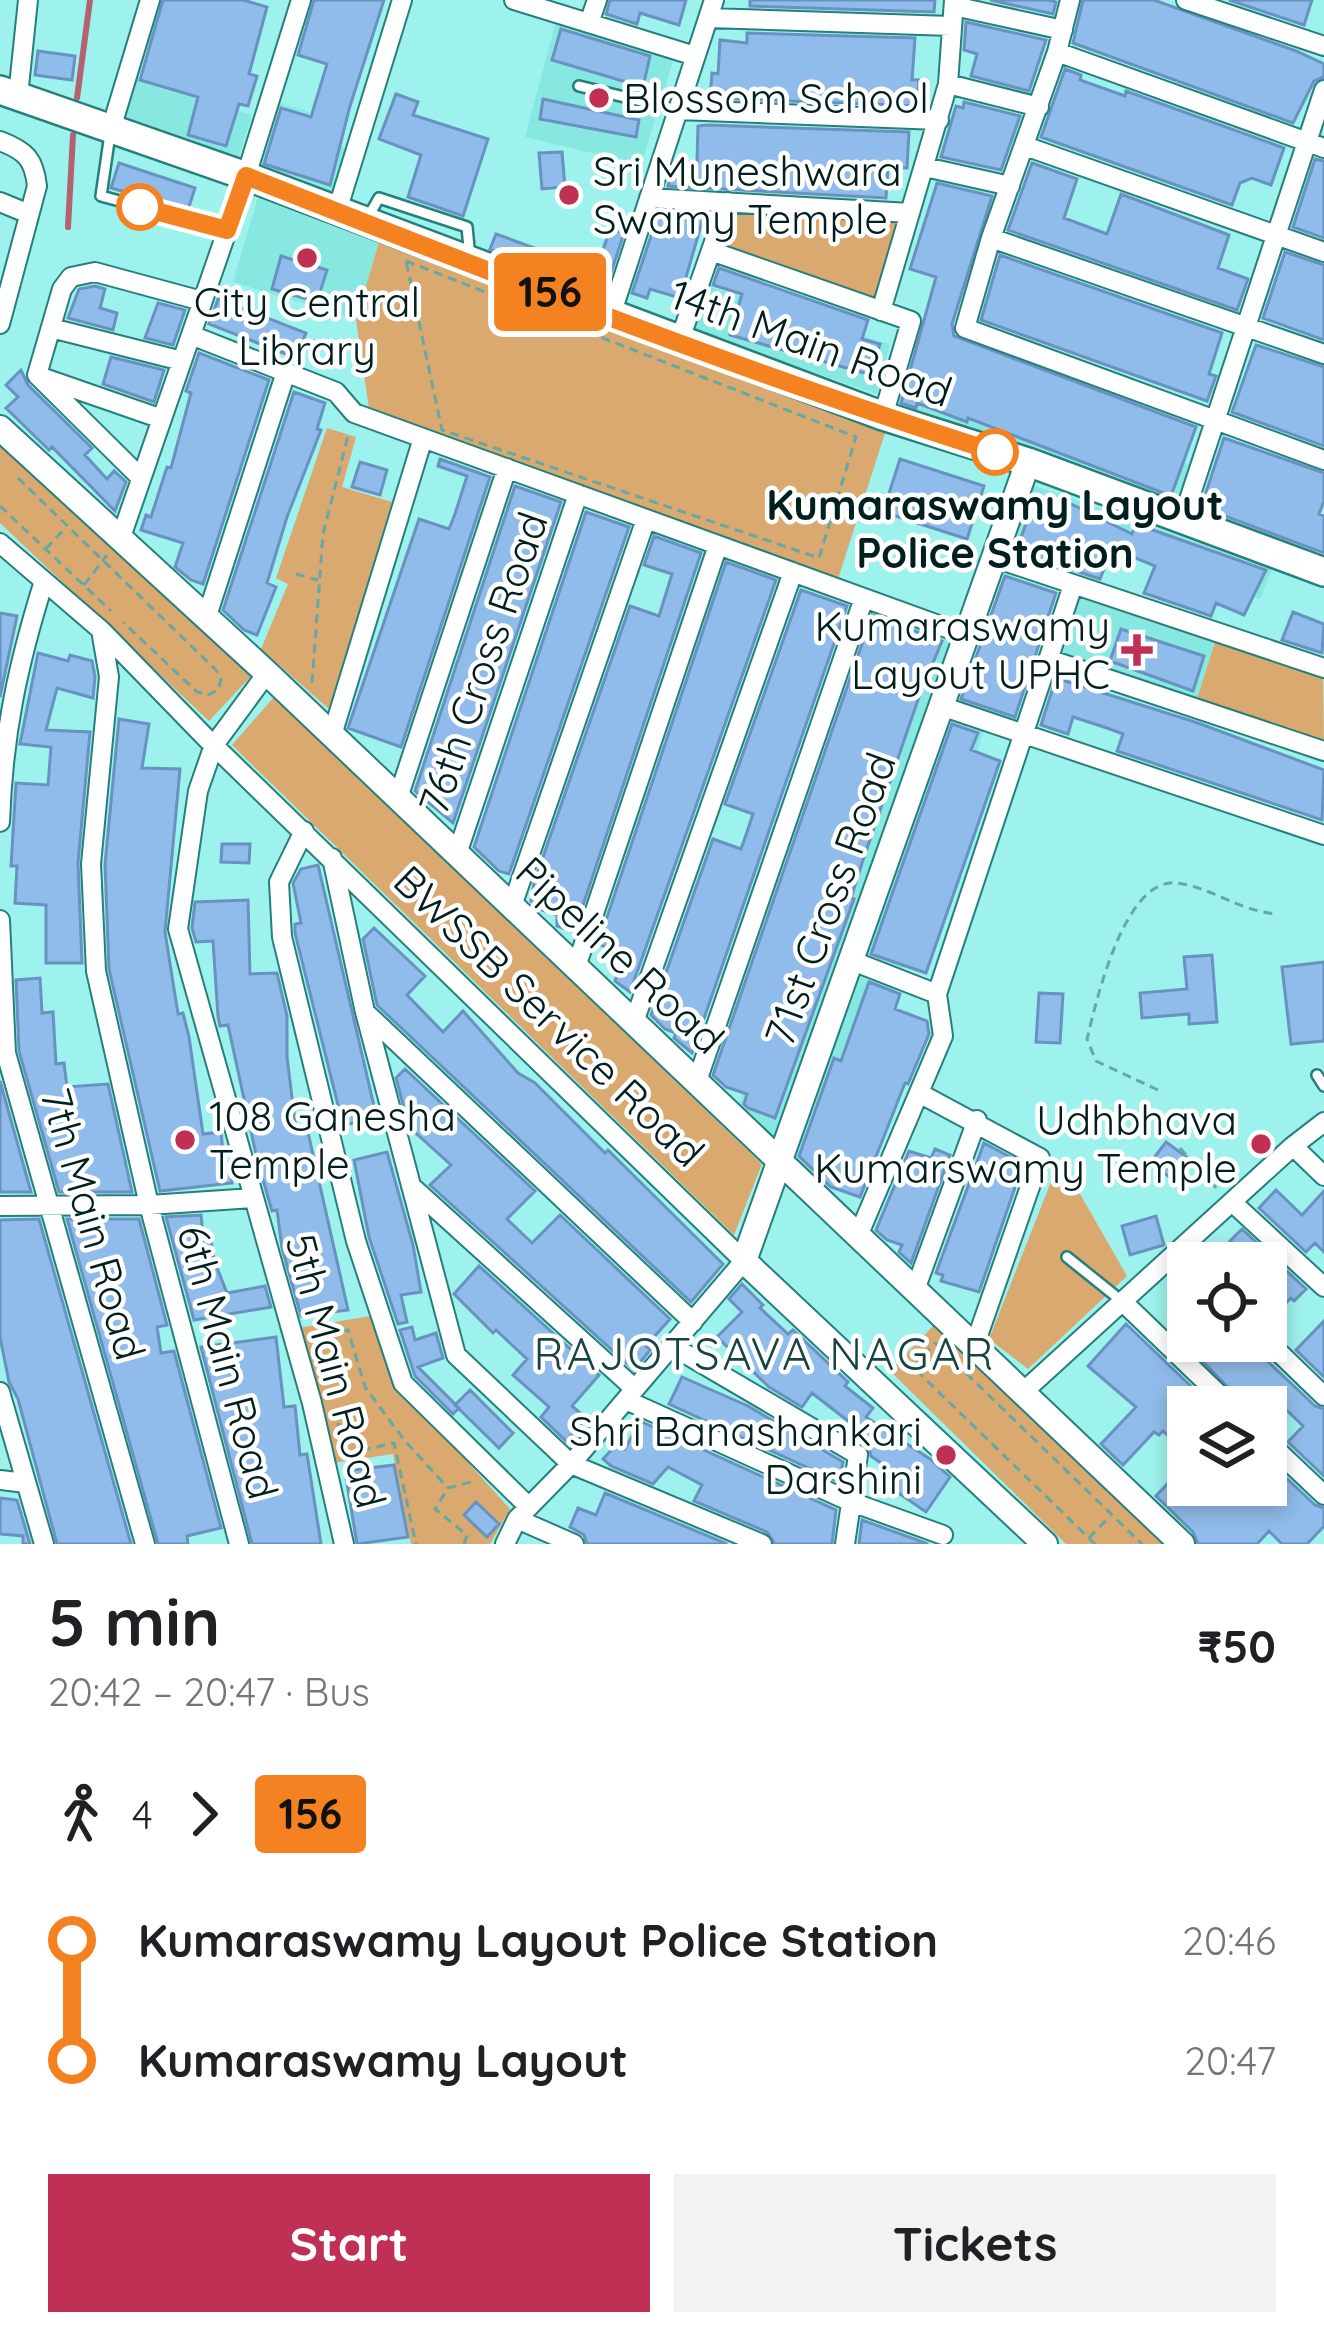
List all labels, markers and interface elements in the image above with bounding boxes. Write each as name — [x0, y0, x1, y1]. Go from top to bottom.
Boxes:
place label: Blossom School — [623, 71, 929, 124]
marker: Blossom School — [586, 85, 612, 111]
place label: Sri Muneshwara Swamy Temple — [593, 144, 902, 245]
marker: Sri Muneshwara Swamy Temple — [556, 182, 582, 208]
unlabelled marker — [118, 185, 162, 229]
marker: City Central Library — [294, 245, 320, 271]
line badge: 156 — [481, 253, 619, 331]
text: 156 — [518, 265, 582, 318]
street label: 14th Main Road — [663, 267, 959, 418]
place label: City Central Library — [194, 275, 420, 376]
marker: Kumaraswamy Layout Police Station — [973, 430, 1017, 474]
place label: Kumaraswamy Layout Police Station — [766, 478, 1224, 579]
street label: 76th Cross Road — [406, 505, 559, 821]
place label: Kumaraswamy Layout UPHC — [815, 599, 1110, 700]
marker: Kumaraswamy Layout UPHC — [1121, 634, 1153, 666]
street label: 71st Cross Road — [752, 745, 907, 1052]
street label: Pipeline Road — [505, 845, 736, 1065]
street label: BWSSB Service Road — [383, 854, 716, 1178]
street label: 7th Main Road — [29, 1082, 158, 1366]
place label: 108 Ganesha Temple — [209, 1089, 456, 1190]
place label: Udhbhava Kumarswamy Temple — [814, 1093, 1237, 1194]
marker: 108 Ganesha Temple — [172, 1127, 198, 1153]
marker: Udhbhava Kumarswamy Temple — [1248, 1131, 1274, 1157]
street label: 6th Main Road — [166, 1219, 290, 1505]
street label: 5th Main Road — [274, 1228, 399, 1514]
map controls — [1167, 1242, 1287, 1506]
button: locate — [1167, 1242, 1287, 1362]
district label: RAJOTSAVA NAGAR — [533, 1325, 997, 1381]
button: layers — [1167, 1386, 1287, 1506]
place label: Shri Banashankari Darshini — [569, 1404, 922, 1505]
marker: Shri Banashankari Darshini — [933, 1442, 959, 1468]
text: 5 min — [48, 1580, 220, 1663]
text: ₹50 — [1198, 1618, 1276, 1674]
text: 20:42 – 20:47 · Bus — [48, 1667, 370, 1716]
icon: walk — [48, 1781, 114, 1847]
icon: forward — [171, 1781, 237, 1847]
text: 156 — [279, 1787, 342, 1840]
text: 4 — [132, 1790, 153, 1839]
text: Kumaraswamy Layout Police Station — [138, 1912, 938, 1968]
text: 20:46 — [1182, 1916, 1276, 1965]
text: Kumaraswamy Layout — [138, 2032, 628, 2088]
text: 20:47 — [1185, 2036, 1276, 2085]
button: Start — [48, 2174, 650, 2312]
button: Tickets — [674, 2174, 1276, 2312]

